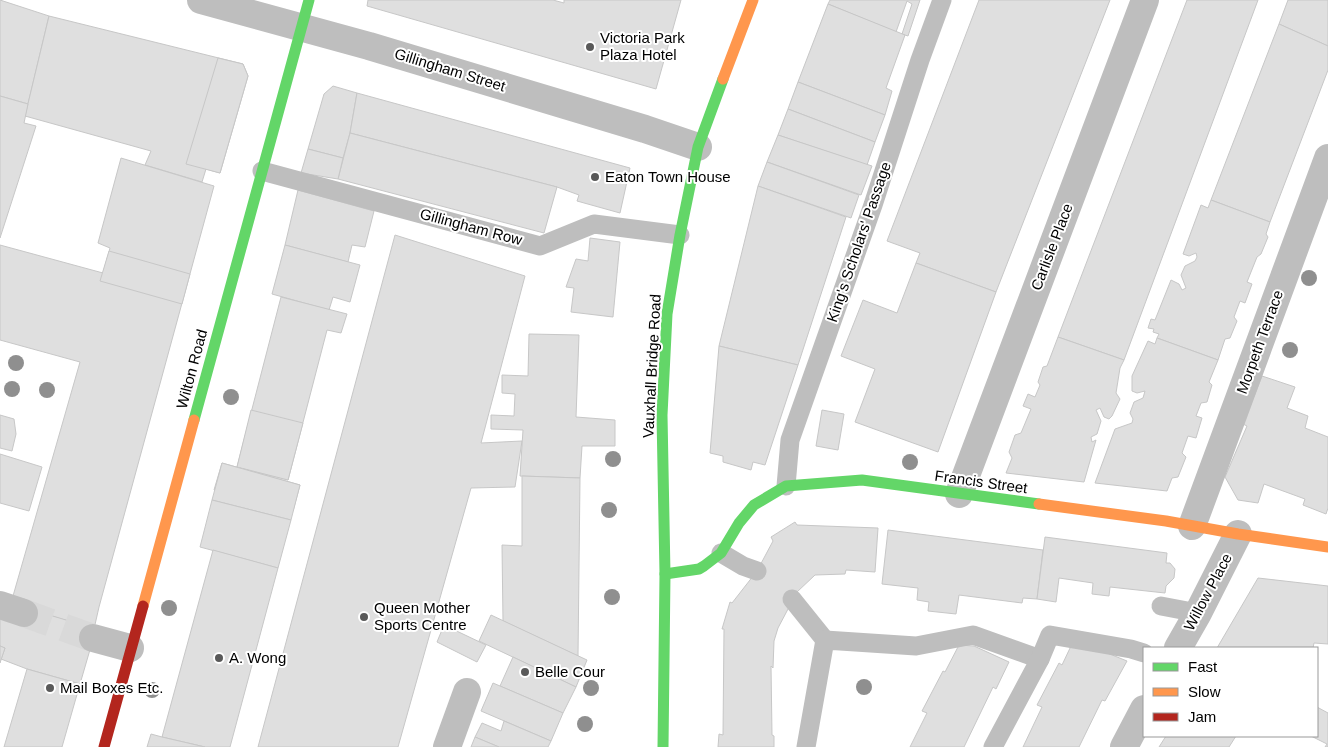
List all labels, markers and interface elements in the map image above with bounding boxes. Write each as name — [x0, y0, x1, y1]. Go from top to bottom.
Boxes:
place label: Victoria Park Plaza Hotel — [600, 29, 685, 63]
marker: Victoria Park Plaza Hotel — [584, 41, 596, 53]
street label: Gillingham Street — [393, 45, 508, 95]
street label: King's Scholars' Passage — [823, 159, 894, 324]
place label: Eaton Town House — [605, 168, 731, 185]
marker: Eaton Town House — [589, 171, 601, 183]
street label: Carlisle Place — [1027, 201, 1076, 293]
street label: Gillingham Row — [418, 205, 524, 248]
street label: Morpeth Terrace — [1233, 288, 1286, 396]
street label: Vauxhall Bridge Road — [639, 294, 664, 438]
street label: Wilton Road — [173, 327, 210, 411]
street label: Francis Street — [934, 467, 1029, 497]
street label: Willow Place — [1180, 550, 1235, 633]
place label: Queen Mother Sports Centre — [374, 599, 470, 633]
marker: Queen Mother Sports Centre — [358, 611, 370, 623]
legend — [1143, 647, 1318, 737]
place label: A. Wong — [229, 649, 286, 666]
marker: A. Wong — [213, 652, 225, 664]
text: Fast — [1188, 658, 1218, 675]
place label: Belle Cour — [535, 663, 605, 680]
marker: Belle Cour — [519, 666, 531, 678]
place label: Mail Boxes Etc. — [60, 679, 163, 696]
marker: Mail Boxes Etc. — [44, 682, 56, 694]
text: Slow — [1188, 683, 1221, 700]
text: Jam — [1188, 708, 1216, 725]

